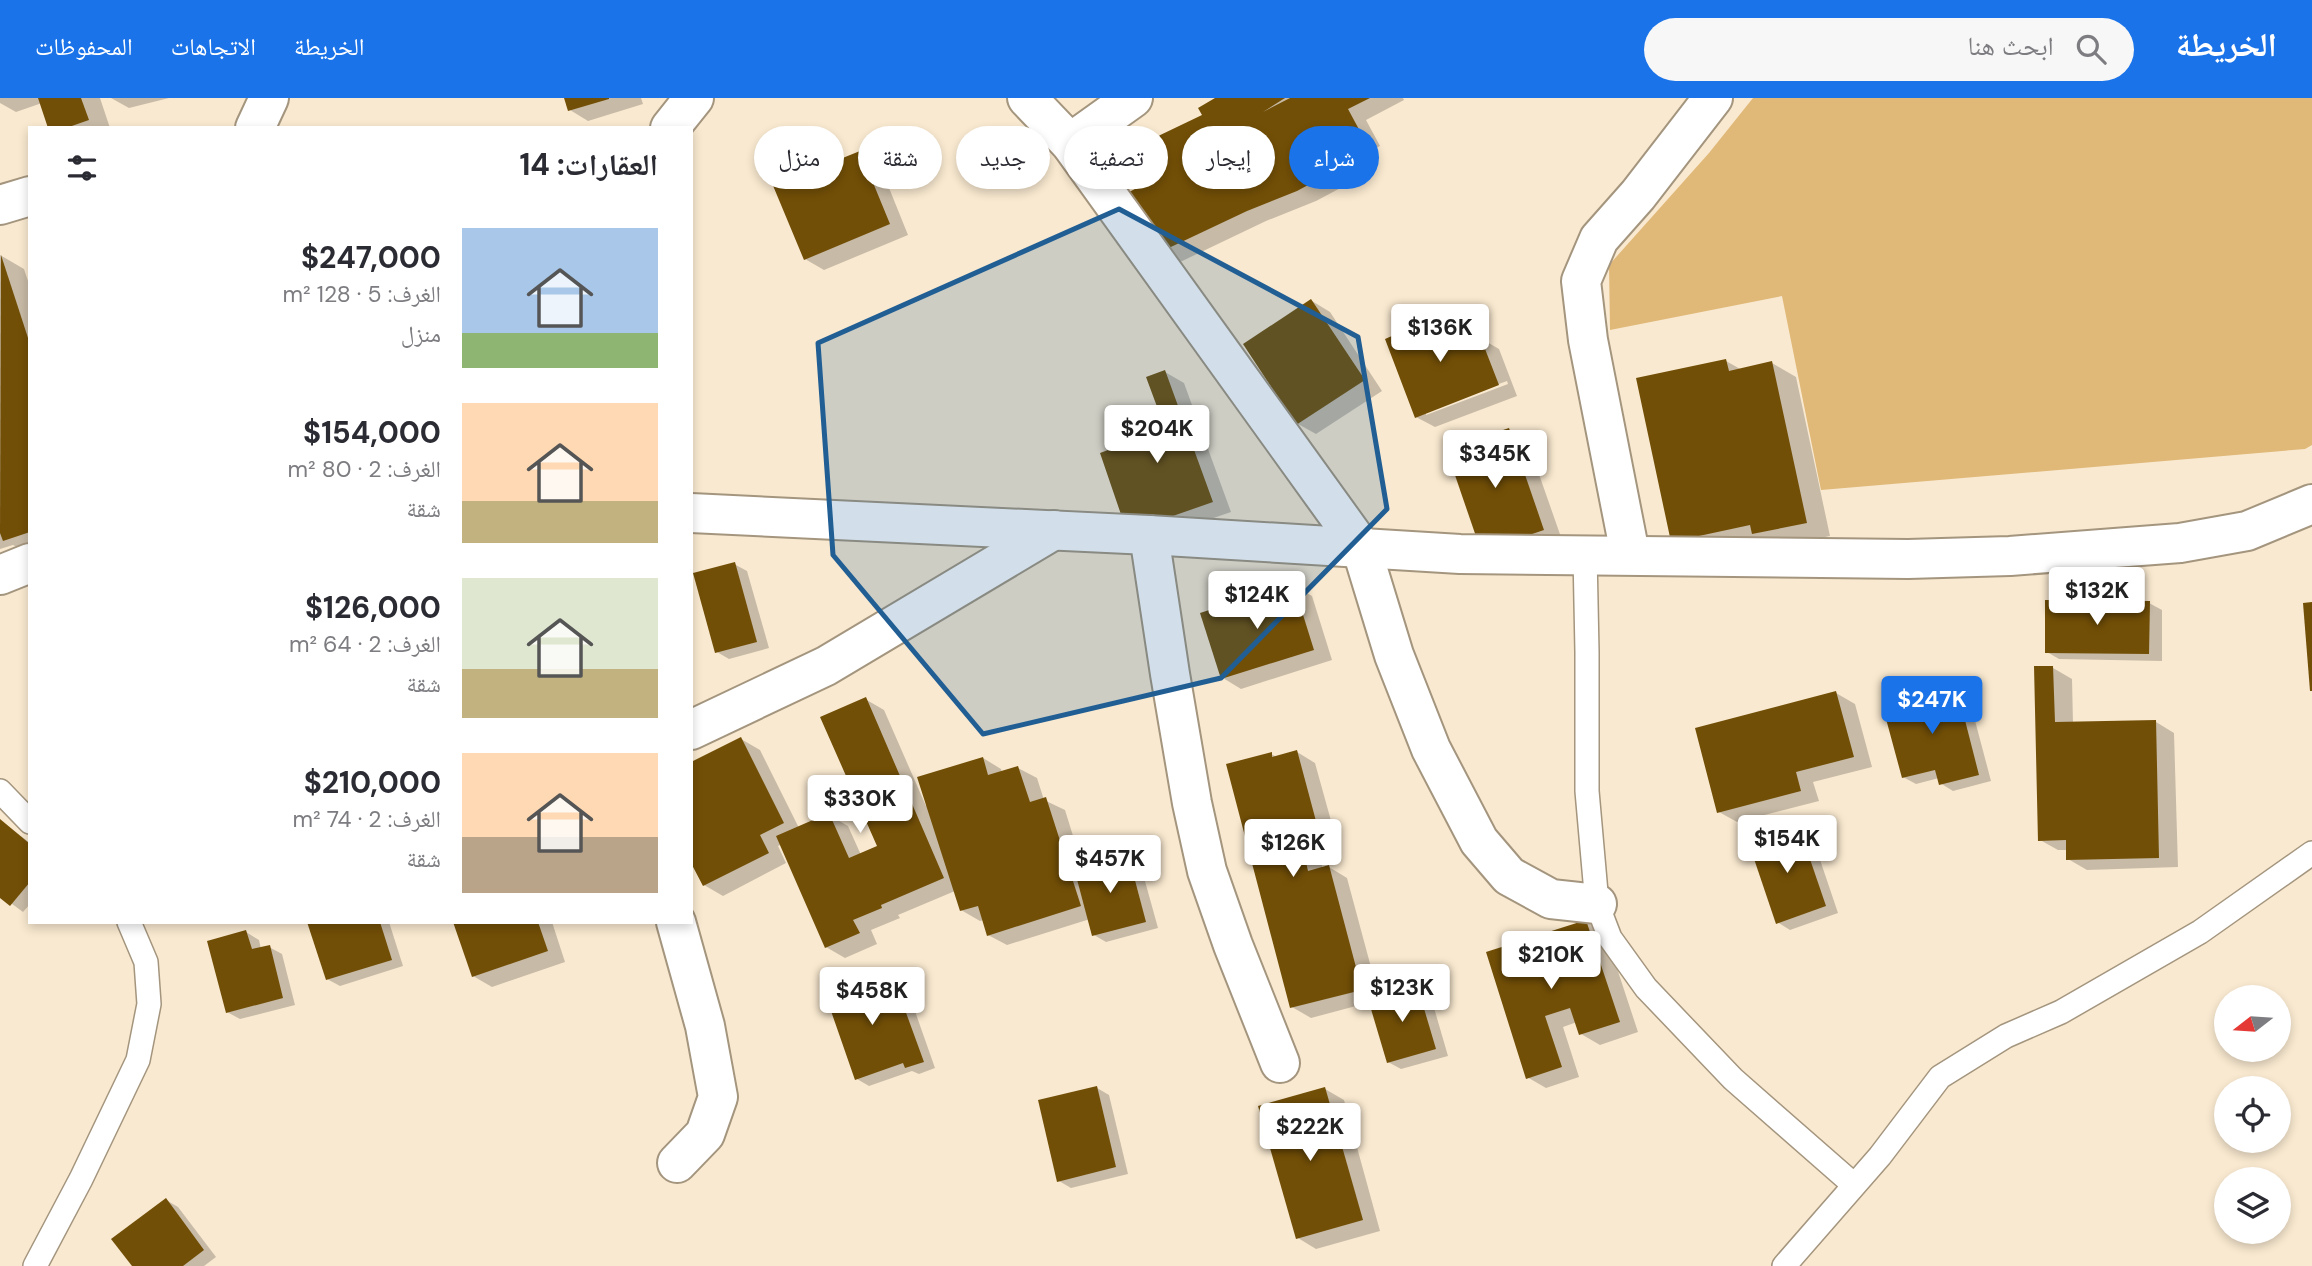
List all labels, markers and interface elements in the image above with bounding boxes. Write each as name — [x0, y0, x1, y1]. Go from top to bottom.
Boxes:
search box — [1644, 18, 2134, 81]
text: الخريطة — [2176, 23, 2277, 66]
text: ابحث هنا — [1968, 29, 2054, 63]
icon: search — [2072, 30, 2110, 68]
text: المحفوظات — [35, 31, 133, 62]
text: الاتجاهات — [171, 31, 256, 62]
text: الخريطة — [294, 31, 365, 62]
chip: منزل — [754, 126, 844, 189]
chip: شقة — [858, 126, 942, 189]
chip: جديد — [956, 126, 1050, 189]
chip: تصفية — [1064, 126, 1168, 189]
chip: إيجار — [1182, 126, 1275, 189]
chip: شراء — [1289, 126, 1379, 189]
text: العقارات: 14 — [519, 145, 658, 184]
icon: filters — [63, 149, 101, 187]
text: $247,000 — [301, 238, 441, 277]
icon: home — [518, 256, 602, 340]
text: الغرف: 5 · 128 m² — [282, 279, 441, 309]
pin: $136K — [1391, 304, 1489, 364]
text: $136K — [1407, 312, 1473, 342]
text: منزل — [401, 319, 441, 349]
pin: $204K — [1108, 406, 1206, 465]
text: $154,000 — [303, 413, 441, 452]
text: $204K — [1120, 413, 1194, 443]
pin: $345K — [1446, 430, 1544, 490]
icon: home — [518, 431, 602, 515]
text: $345K — [1459, 438, 1531, 468]
text: الغرف: 2 · 80 m² — [288, 454, 441, 484]
text: شقة — [407, 494, 441, 524]
pin: $132K — [2048, 568, 2146, 627]
pin: $124K — [1208, 572, 1306, 631]
text: $132K — [2065, 575, 2129, 605]
text: $124K — [1224, 579, 1290, 609]
text: $126,000 — [305, 588, 441, 627]
icon: home — [518, 606, 602, 690]
text: الغرف: 2 · 64 m² — [289, 629, 441, 659]
text: شقة — [407, 669, 441, 699]
pin: $247K — [1883, 676, 1981, 736]
text: $247K — [1897, 684, 1967, 714]
text: $210,000 — [304, 763, 441, 802]
pin: $330K — [811, 776, 909, 835]
icon: home — [518, 781, 602, 865]
text: $330K — [824, 783, 896, 813]
text: الغرف: 2 · 74 m² — [292, 804, 441, 834]
pin: $154K — [1738, 816, 1836, 875]
pin: $126K — [1244, 820, 1342, 879]
text: $154K — [1754, 823, 1820, 853]
text: $126K — [1260, 827, 1326, 857]
pin: $457K — [1061, 836, 1159, 895]
text: $457K — [1075, 843, 1145, 873]
text: شقة — [407, 844, 441, 874]
pin: $210K — [1502, 932, 1600, 991]
text: $210K — [1518, 939, 1584, 969]
pin: $123K — [1353, 964, 1451, 1024]
pin: $458K — [823, 968, 921, 1027]
text: $123K — [1370, 972, 1434, 1002]
text: $458K — [836, 975, 908, 1005]
north arrow — [2214, 985, 2291, 1062]
map controls — [2214, 985, 2291, 1244]
button: locate — [2214, 1076, 2291, 1153]
pin: $222K — [1261, 1104, 1359, 1163]
text: $222K — [1276, 1111, 1344, 1141]
button: layers — [2214, 1167, 2291, 1244]

